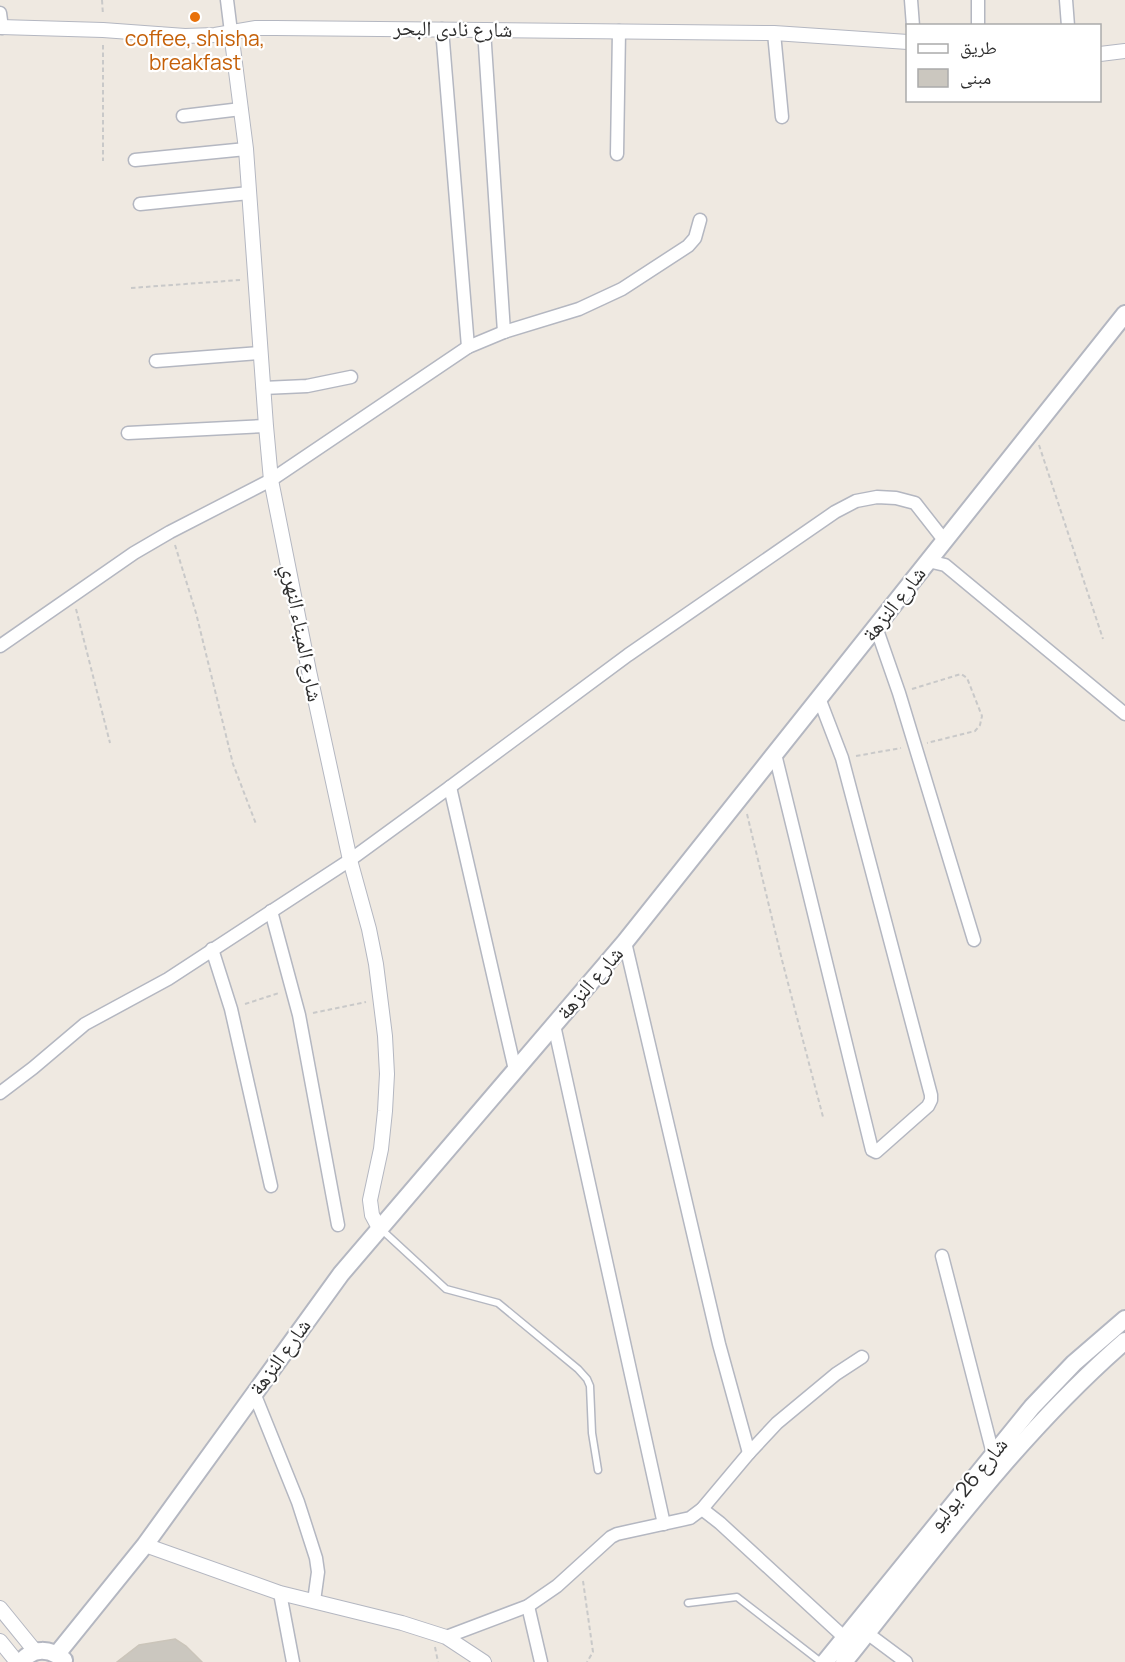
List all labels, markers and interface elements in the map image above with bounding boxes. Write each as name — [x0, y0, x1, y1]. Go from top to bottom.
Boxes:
marker: coffee, shisha, breakfast — [188, 10, 202, 24]
street label: شارع نادى البحر — [392, 13, 513, 43]
place label: coffee, shisha, breakfast — [125, 24, 265, 76]
legend — [906, 24, 1101, 102]
text: طريق — [960, 35, 997, 59]
text: مبنى — [960, 65, 991, 89]
street label: شارع النزهة — [855, 560, 931, 647]
street label: شارع الميناء النهري — [273, 562, 330, 705]
street label: شارع النزهة — [550, 940, 629, 1025]
street label: شارع النزهة — [242, 1312, 316, 1400]
street label: شارع 26 يوليو — [921, 1431, 1013, 1536]

